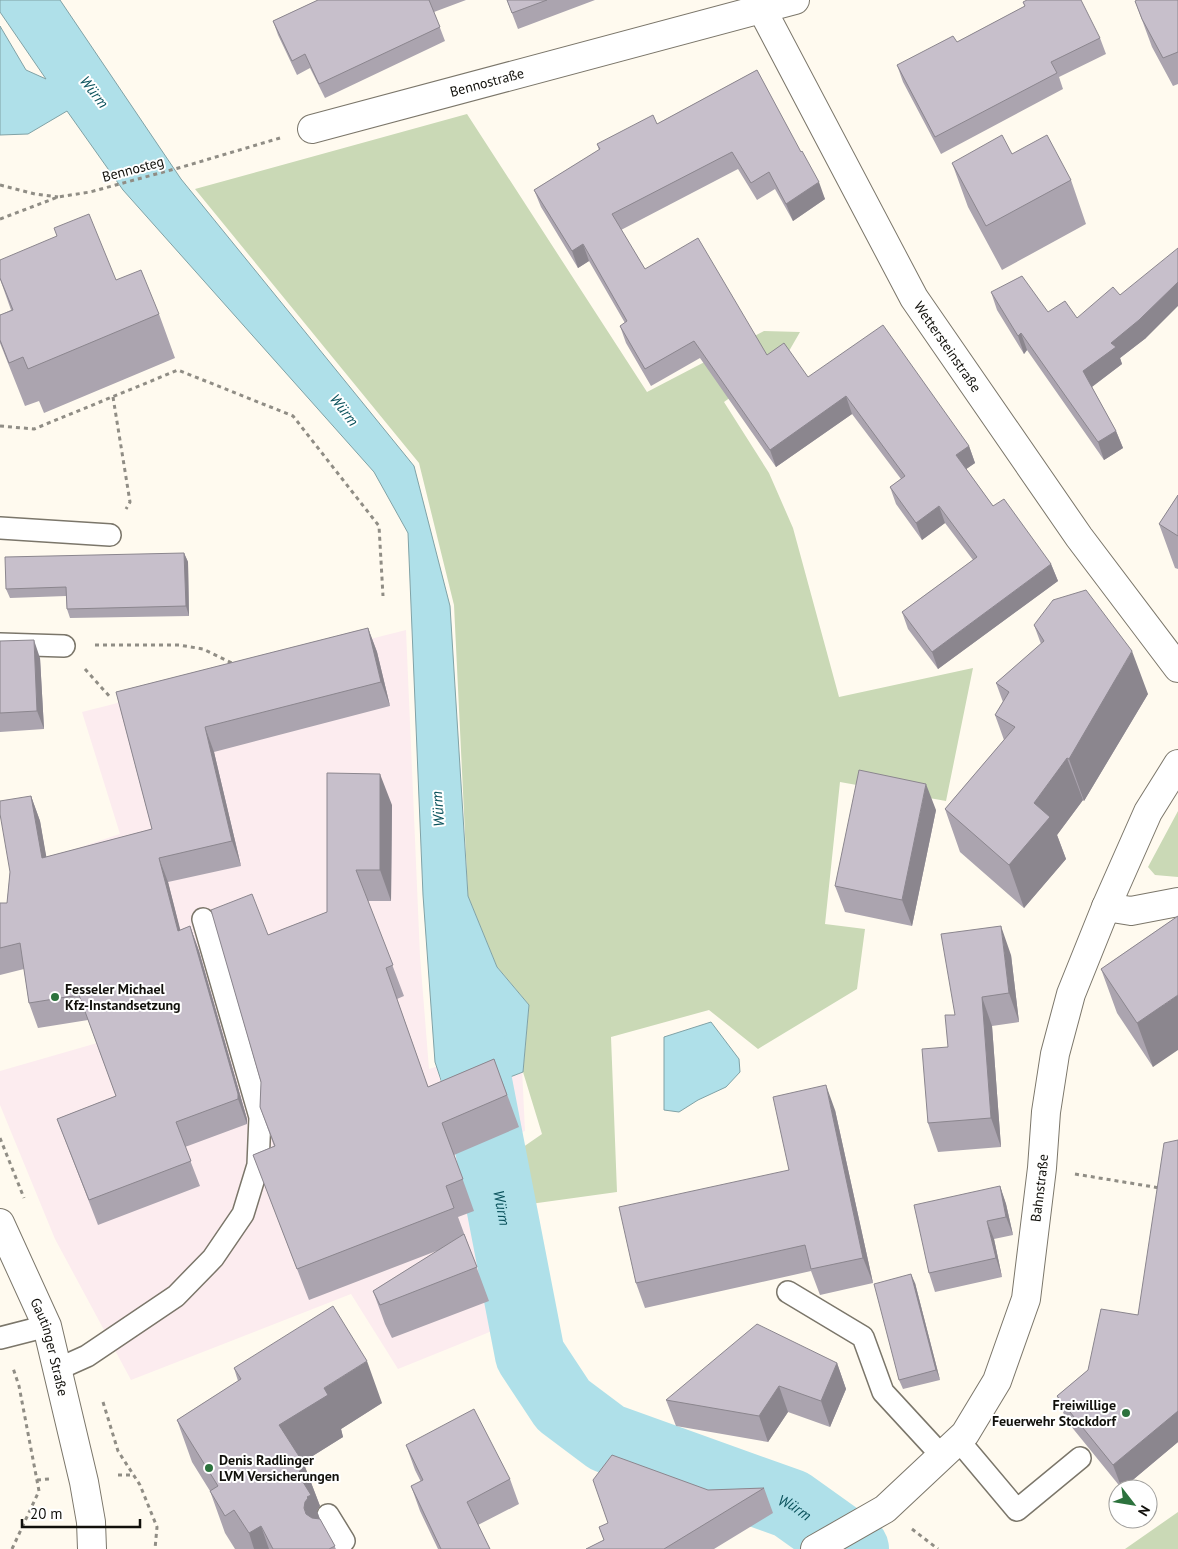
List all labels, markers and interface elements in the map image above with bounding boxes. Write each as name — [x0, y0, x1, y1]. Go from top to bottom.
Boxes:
street label: Bennostraße — [448, 64, 526, 101]
water label: Würm — [76, 72, 113, 112]
street label: Bennosteg — [100, 152, 166, 186]
street label: Wettersteinstraße — [910, 298, 985, 396]
water label: Würm — [326, 390, 363, 430]
water label: Würm — [427, 790, 448, 828]
place label: Fesseler Michael Kfz-Instandsetzung — [65, 980, 181, 1014]
marker: Fesseler Michael Kfz-Instandsetzung — [49, 991, 61, 1003]
street label: Bahnstraße — [1026, 1153, 1052, 1223]
water label: Würm — [489, 1188, 515, 1227]
street label: Gautinger Straße — [26, 1295, 72, 1398]
place label: Freiwillige Feuerwehr Stockdorf — [992, 1396, 1117, 1430]
marker: Freiwillige Feuerwehr Stockdorf — [1120, 1407, 1132, 1419]
place label: Denis Radlinger LVM Versicherungen — [219, 1451, 340, 1485]
marker: Denis Radlinger LVM Versicherungen — [203, 1462, 215, 1474]
north arrow — [1108, 1479, 1158, 1529]
water label: Würm — [776, 1490, 815, 1525]
scale bar — [22, 1496, 140, 1528]
text: N — [1134, 1502, 1154, 1519]
text: 20 m — [30, 1504, 63, 1523]

